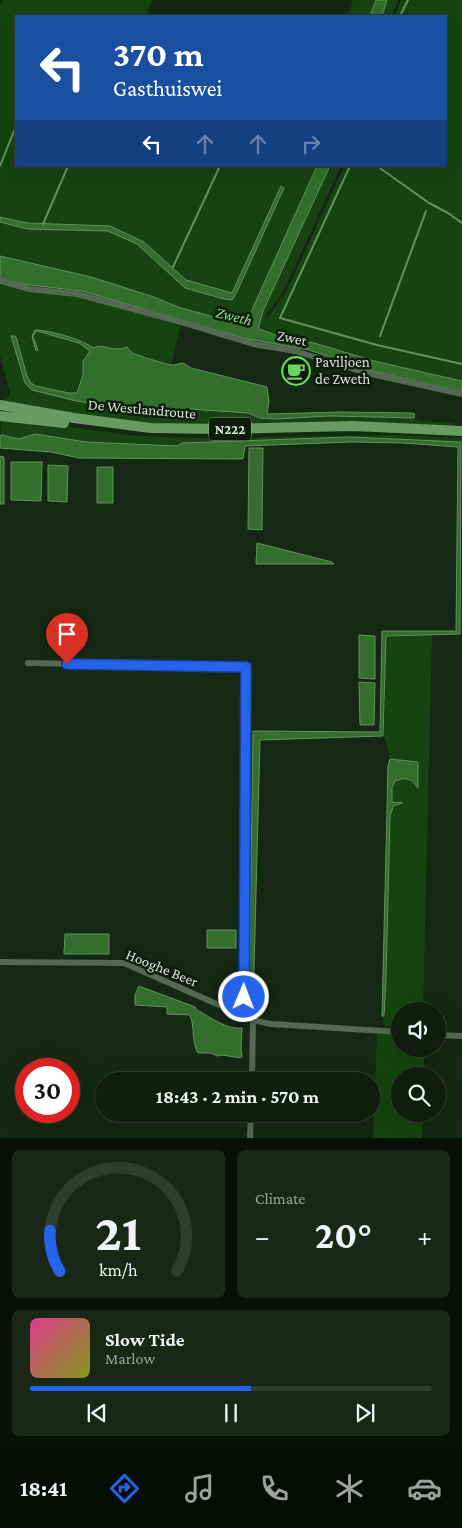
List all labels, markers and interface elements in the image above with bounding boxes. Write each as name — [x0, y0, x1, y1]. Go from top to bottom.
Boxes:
icon: left — [30, 35, 95, 100]
text: 370 m — [113, 35, 204, 74]
text: Gasthuiswei — [113, 76, 222, 101]
icon: left — [138, 130, 166, 158]
icon: ahead — [191, 130, 219, 158]
icon: ahead — [244, 130, 272, 158]
icon: right — [297, 130, 325, 158]
water label: Zweth — [214, 303, 254, 329]
street label: Zwet — [276, 327, 309, 349]
place label: Paviljoen de Zweth — [315, 354, 370, 387]
cafe icon: Paviljoen de Zweth — [281, 356, 311, 386]
street label: De Westlandroute — [87, 396, 197, 422]
road number: N222 — [209, 418, 251, 440]
pin — [46, 613, 88, 664]
icon: arrive — [53, 620, 81, 648]
street label: Hooghe Beer — [123, 946, 201, 991]
position arrow — [217, 970, 269, 1022]
map controls — [391, 1002, 446, 1122]
button: sound — [391, 1002, 446, 1057]
speed limit sign: 30 — [15, 1058, 80, 1123]
button: search — [391, 1067, 446, 1122]
text: 18:43 · 2 min · 570 m — [156, 1086, 319, 1107]
text: Climate — [255, 1190, 305, 1207]
text: 21 — [96, 1203, 141, 1261]
text: 20° — [315, 1214, 372, 1256]
text: − — [255, 1221, 270, 1252]
text: + — [417, 1221, 432, 1252]
text: km/h — [99, 1260, 138, 1280]
text: Slow Tide — [105, 1329, 185, 1350]
text: Marlow — [105, 1350, 155, 1367]
icon: previous — [83, 1399, 111, 1427]
icon: pause — [217, 1399, 245, 1427]
icon: next — [351, 1399, 379, 1427]
icon: directions — [107, 1471, 142, 1506]
icon: music — [182, 1471, 217, 1506]
icon: phone — [257, 1471, 292, 1506]
icon: climate — [332, 1471, 367, 1506]
icon: car — [407, 1471, 442, 1506]
text: 18:41 — [20, 1476, 67, 1501]

